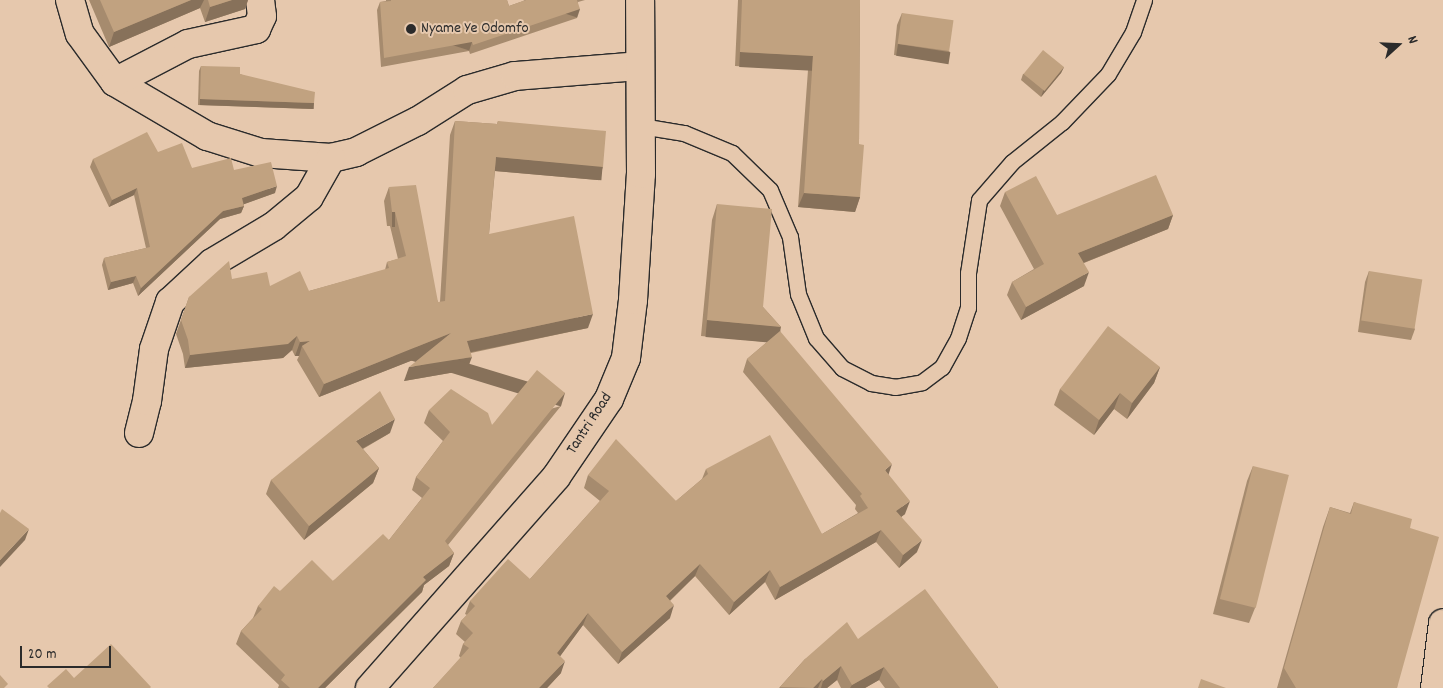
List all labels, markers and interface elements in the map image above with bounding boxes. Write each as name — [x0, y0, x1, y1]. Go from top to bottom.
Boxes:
place label: Nyame Ye Odomfo — [421, 19, 529, 39]
north arrow — [1373, 20, 1423, 70]
marker: Nyame Ye Odomfo — [405, 23, 417, 35]
text: N — [1402, 33, 1423, 47]
street label: Tantri Road — [563, 390, 617, 458]
scale bar — [22, 636, 114, 668]
text: 20 m — [28, 644, 56, 666]

